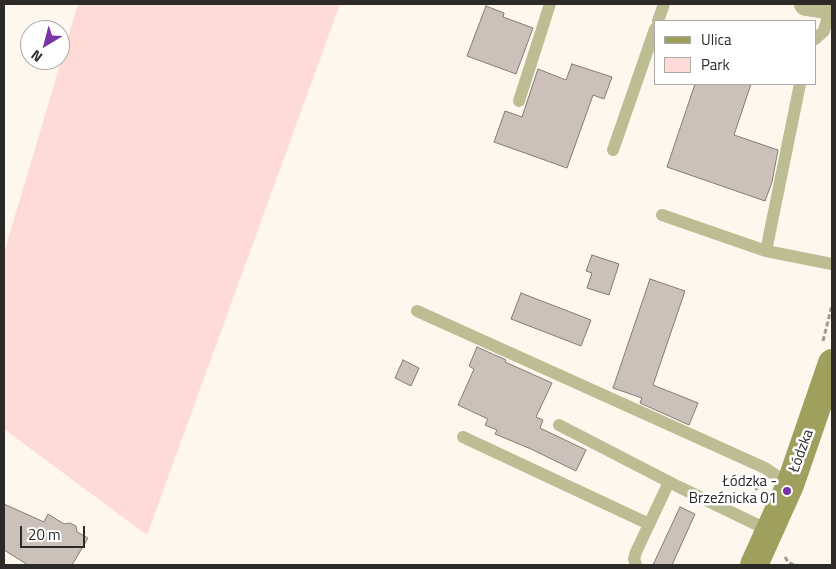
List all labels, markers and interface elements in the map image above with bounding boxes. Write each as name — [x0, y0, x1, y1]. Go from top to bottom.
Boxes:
north arrow — [20, 20, 70, 70]
legend — [654, 20, 816, 85]
text: Ulica — [701, 28, 731, 51]
text: N — [26, 45, 46, 68]
text: Park — [701, 53, 730, 76]
street label: Łódzka — [786, 427, 818, 475]
place label: Łódzka - Brzeźnicka 01 — [689, 473, 777, 508]
marker: Łódzka - Brzeźnicka 01 — [781, 485, 793, 497]
scale bar — [22, 516, 88, 548]
text: 20 m — [28, 523, 61, 546]

